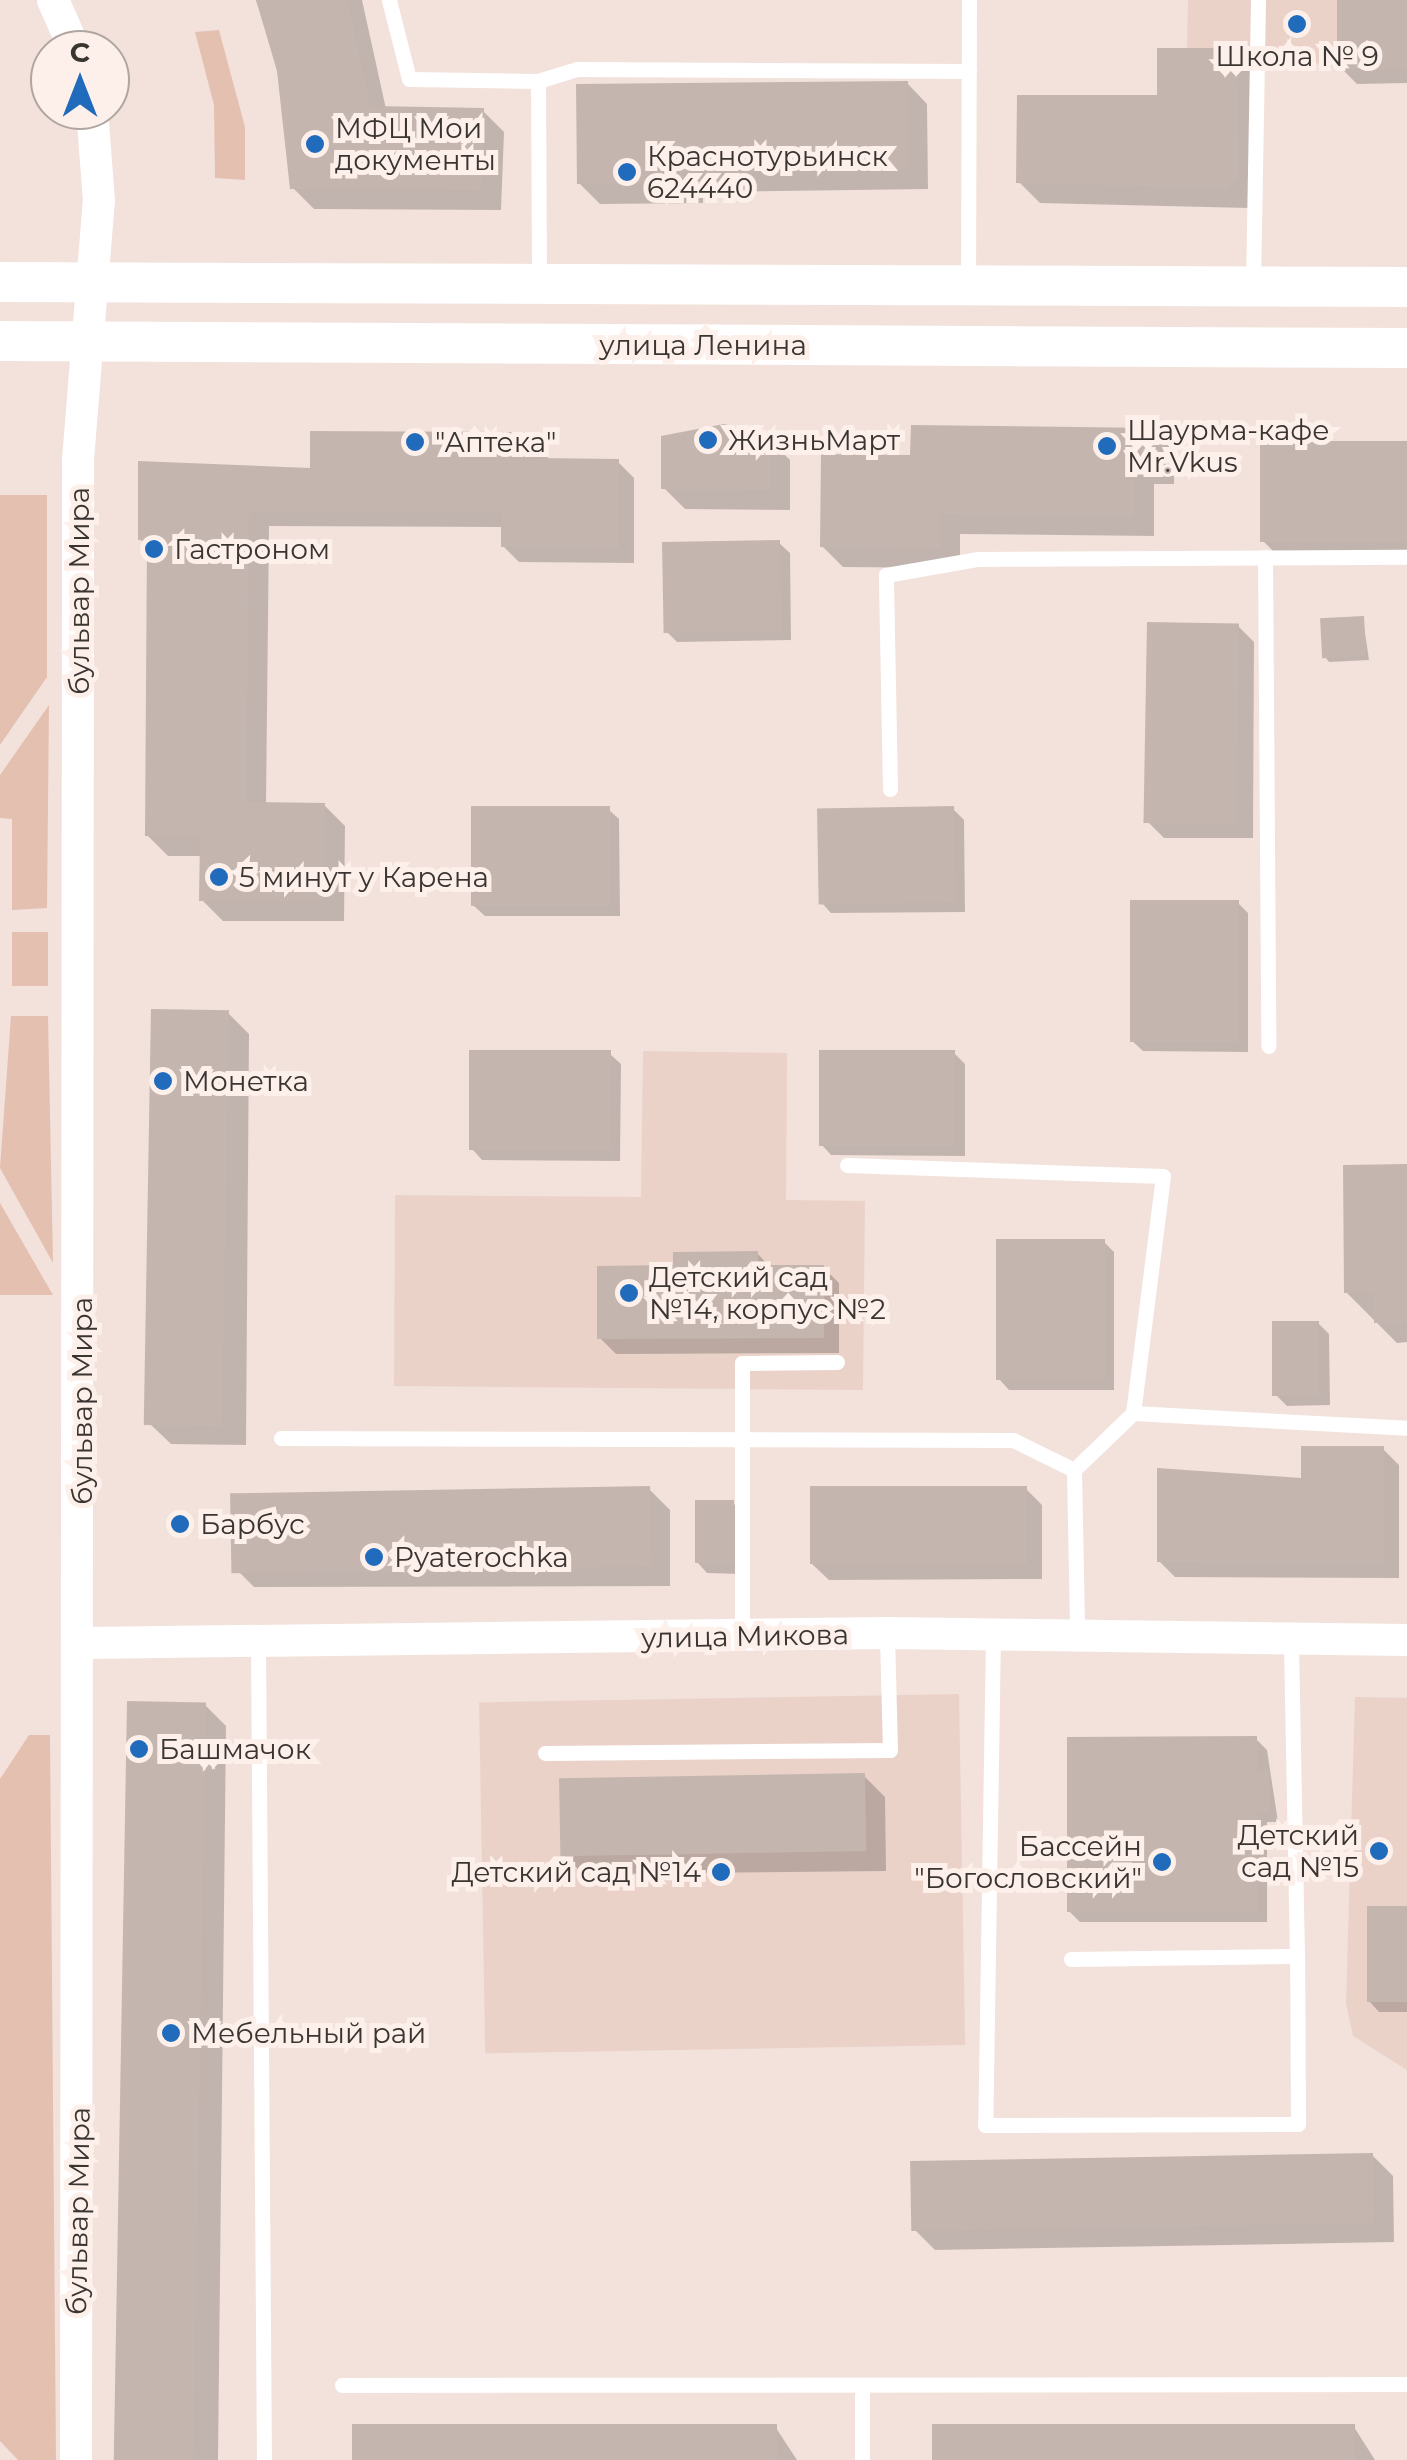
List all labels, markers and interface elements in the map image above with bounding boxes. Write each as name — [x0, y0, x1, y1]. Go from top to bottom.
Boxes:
marker: Школа № 9 — [1286, 13, 1308, 35]
north arrow — [30, 30, 130, 130]
text: С — [70, 35, 90, 69]
place label: Школа № 9 — [1215, 39, 1379, 73]
place label: МФЦ Мои документы — [335, 111, 496, 177]
marker: МФЦ Мои документы — [304, 133, 326, 155]
place label: Краснотурьинск 624440 — [647, 139, 888, 205]
marker: Краснотурьинск 624440 — [616, 161, 638, 183]
street label: улица Ленина — [599, 328, 807, 362]
place label: Шаурма-кафе Mr.Vkus — [1127, 413, 1330, 479]
place label: ЖизньМарт — [728, 423, 900, 457]
place label: "Аптека" — [435, 425, 557, 459]
marker: ЖизньМарт — [697, 429, 719, 451]
marker: "Аптека" — [404, 431, 426, 453]
marker: Шаурма-кафе Mr.Vkus — [1096, 435, 1118, 457]
street label: бульвар Мира — [62, 487, 96, 695]
place label: Гастроном — [174, 532, 330, 566]
marker: Гастроном — [143, 538, 165, 560]
place label: 5 минут у Карена — [239, 860, 489, 894]
marker: 5 минут у Карена — [208, 866, 230, 888]
place label: Монетка — [183, 1064, 309, 1098]
marker: Монетка — [152, 1070, 174, 1092]
place label: Детский сад №14, корпус №2 — [649, 1260, 885, 1326]
marker: Детский сад №14, корпус №2 — [618, 1282, 640, 1304]
street label: бульвар Мира — [65, 1297, 99, 1505]
place label: Барбус — [200, 1507, 305, 1541]
marker: Барбус — [169, 1513, 191, 1535]
place label: Pyaterochka — [394, 1540, 569, 1574]
marker: Pyaterochka — [363, 1546, 385, 1568]
street label: улица Микова — [641, 1617, 849, 1655]
place label: Башмачок — [159, 1732, 311, 1766]
marker: Башмачок — [128, 1738, 150, 1760]
place label: Детский сад №15 — [1237, 1818, 1359, 1884]
place label: Бассейн "Богословский" — [914, 1829, 1142, 1895]
marker: Детский сад №15 — [1368, 1840, 1390, 1862]
marker: Бассейн "Богословский" — [1151, 1851, 1173, 1873]
place label: Детский сад №14 — [451, 1855, 701, 1889]
marker: Детский сад №14 — [710, 1861, 732, 1883]
place label: Мебельный рай — [191, 2016, 426, 2050]
marker: Мебельный рай — [160, 2022, 182, 2044]
street label: бульвар Мира — [59, 2107, 97, 2315]

